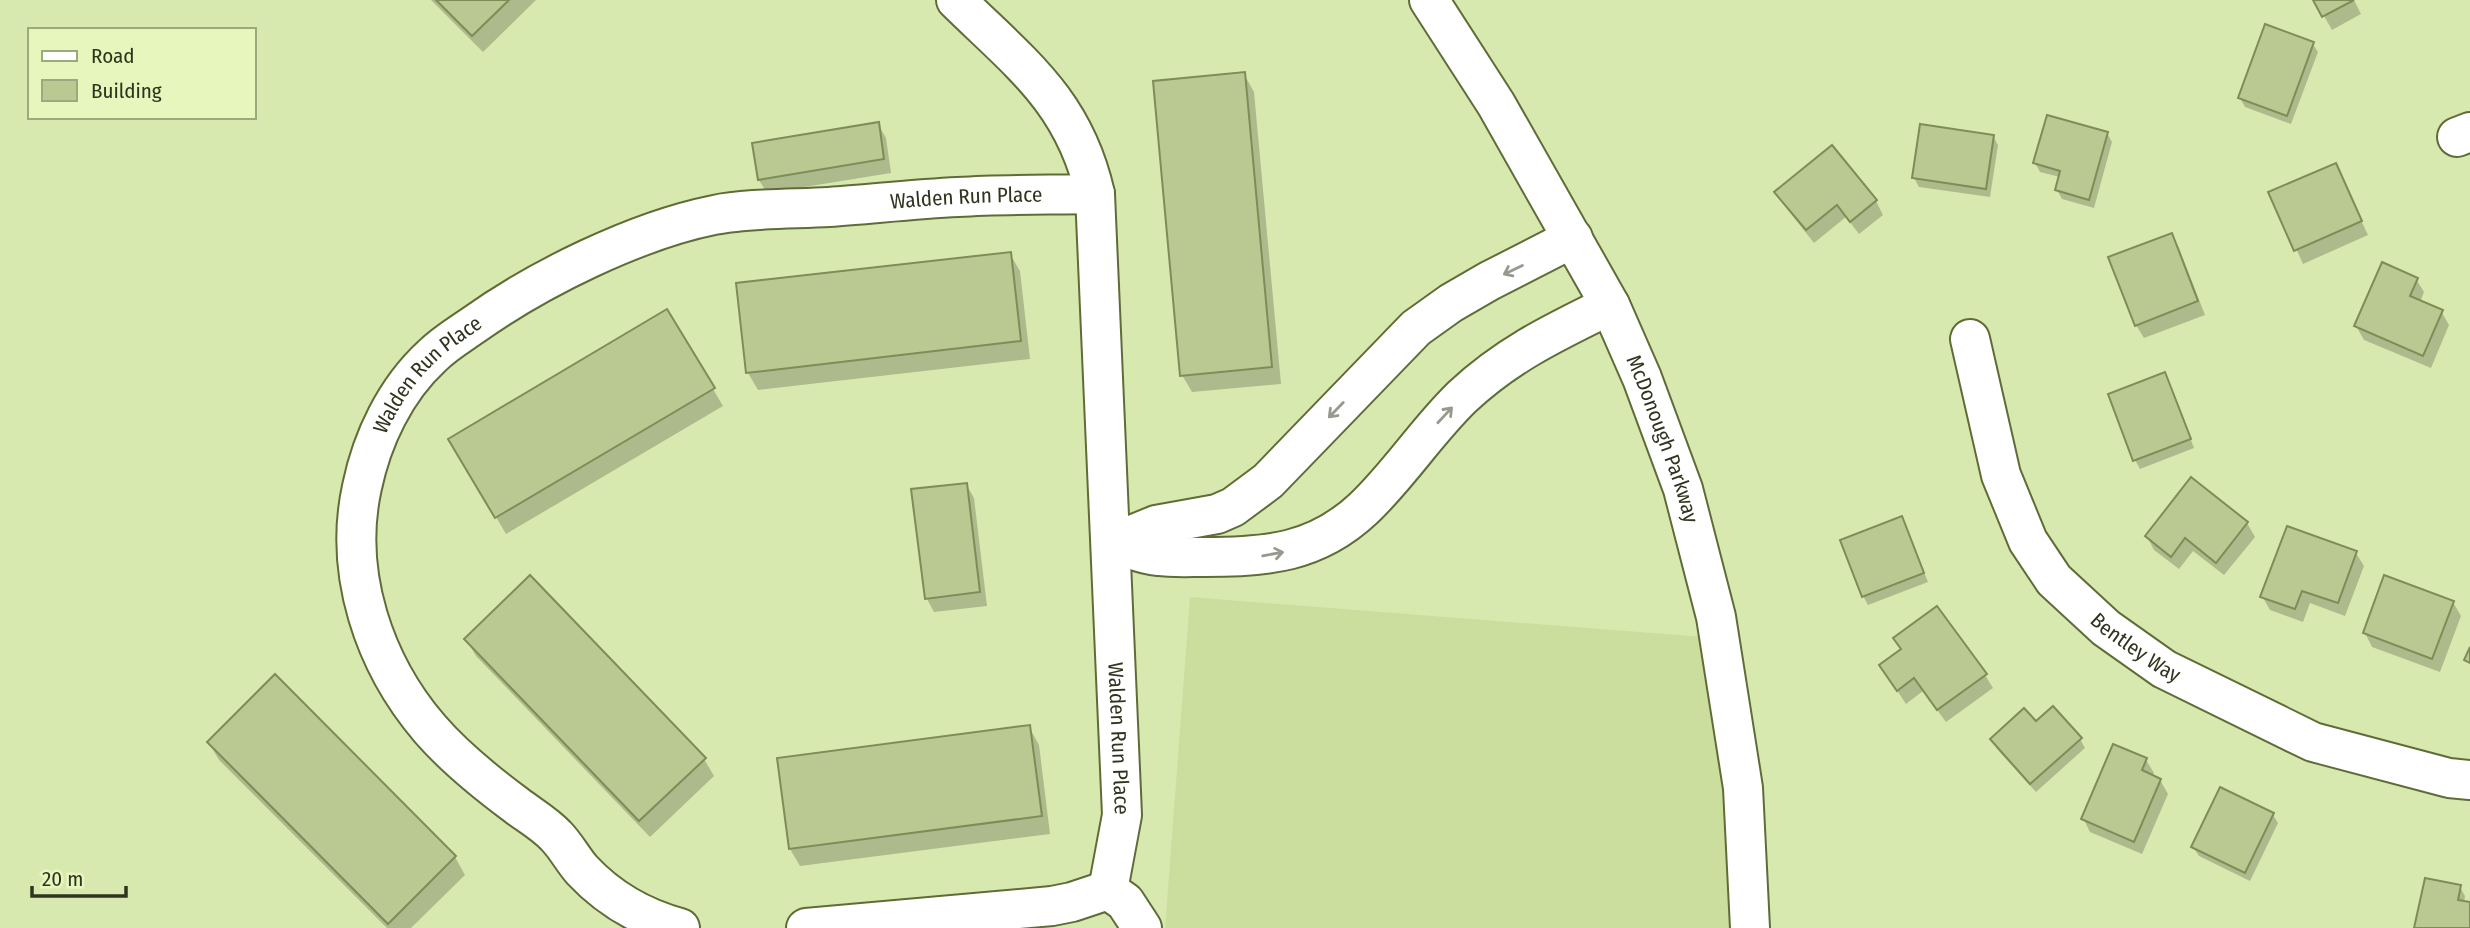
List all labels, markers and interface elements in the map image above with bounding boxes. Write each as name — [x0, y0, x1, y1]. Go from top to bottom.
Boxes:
legend — [28, 28, 256, 119]
text: Road — [91, 43, 135, 69]
text: Building — [91, 78, 162, 104]
street label: Walden Run Place — [889, 182, 1042, 215]
one-way arrow — [1503, 263, 1524, 277]
street label: Walden Run Place — [367, 310, 487, 438]
street label: McDonough Parkway — [1621, 351, 1704, 526]
one-way arrow — [1328, 401, 1345, 418]
one-way arrow — [1437, 407, 1454, 424]
one-way arrow — [1261, 547, 1284, 560]
street label: Bentley Way — [2085, 607, 2185, 688]
street label: Walden Run Place — [1102, 662, 1135, 815]
scale bar — [32, 855, 126, 899]
text: 20 m — [42, 866, 83, 892]

